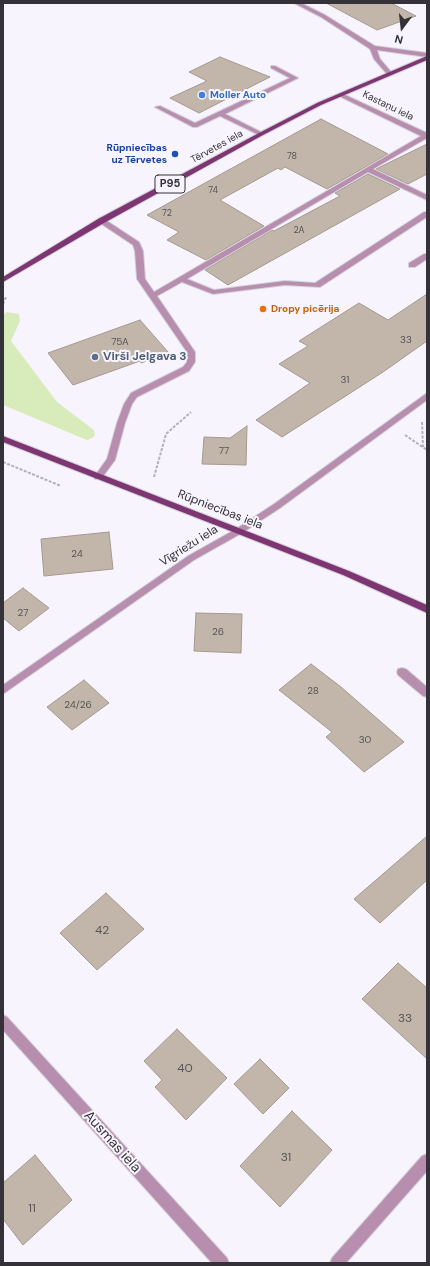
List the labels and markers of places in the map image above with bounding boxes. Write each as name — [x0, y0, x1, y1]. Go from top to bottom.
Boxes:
place label: Moller Auto — [210, 89, 266, 101]
marker: Moller Auto — [197, 90, 207, 100]
place label: Rūpniecības uz Tērvetes — [107, 142, 167, 166]
marker: Rūpniecības uz Tērvetes — [170, 149, 180, 159]
place label: Dropy picērija — [271, 303, 339, 315]
marker: Dropy picērija — [258, 304, 268, 314]
place label: Virši Jelgava 3 — [103, 350, 187, 364]
marker: Virši Jelgava 3 — [90, 352, 100, 362]

